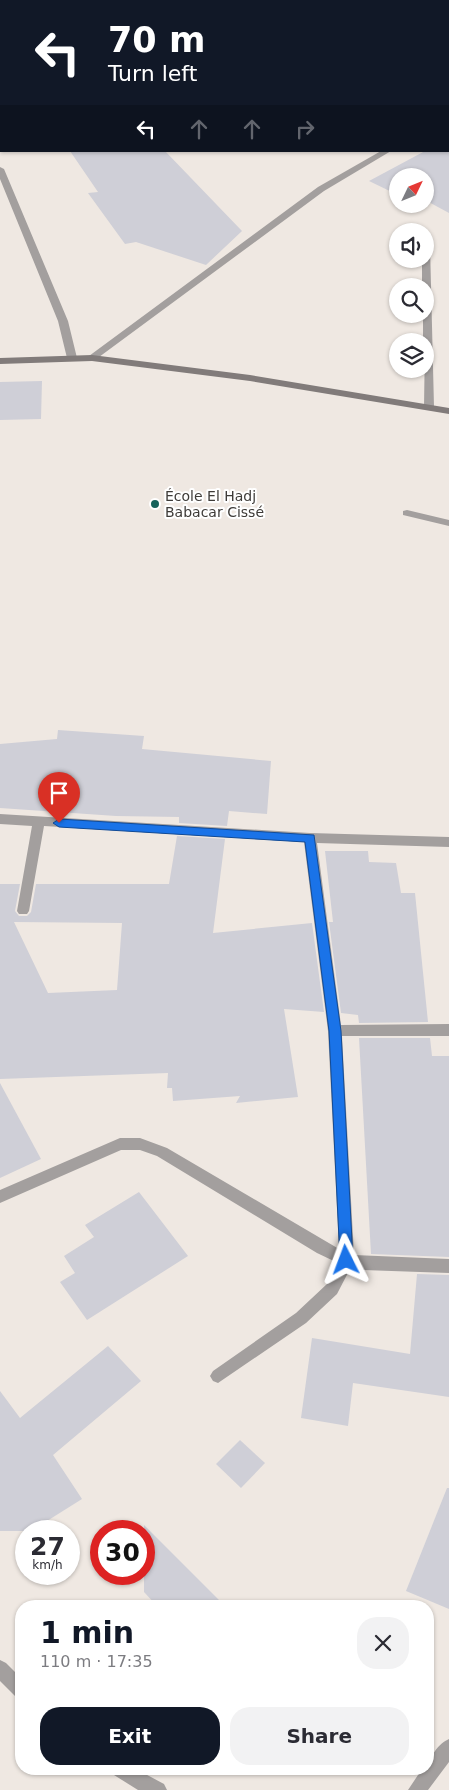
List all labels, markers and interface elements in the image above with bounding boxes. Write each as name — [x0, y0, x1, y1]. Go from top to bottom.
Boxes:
icon: left — [25, 20, 90, 85]
text: 70 m — [108, 20, 205, 60]
text: Turn left — [108, 61, 197, 86]
icon: left — [132, 115, 160, 143]
icon: ahead — [185, 115, 213, 143]
icon: ahead — [238, 115, 266, 143]
icon: right — [291, 115, 319, 143]
north arrow — [389, 168, 434, 212]
map controls — [389, 168, 434, 378]
button: sound — [389, 223, 434, 268]
button: search — [389, 278, 434, 323]
button: layers — [389, 333, 434, 378]
place label: École El Hadj Babacar Cissé — [165, 488, 264, 520]
marker: École El Hadj Babacar Cissé — [149, 498, 161, 510]
pin — [38, 772, 80, 823]
icon: arrive — [45, 779, 73, 807]
position arrow — [319, 1233, 371, 1285]
speed limit sign: 30 — [90, 1520, 155, 1585]
text: 27 — [30, 1532, 65, 1561]
text: km/h — [32, 1558, 63, 1572]
text: 1 min — [40, 1615, 134, 1650]
button: close — [357, 1617, 409, 1669]
text: 110 m · 17:35 — [40, 1652, 153, 1671]
button: Exit — [40, 1707, 220, 1765]
button: Share — [230, 1707, 409, 1765]

